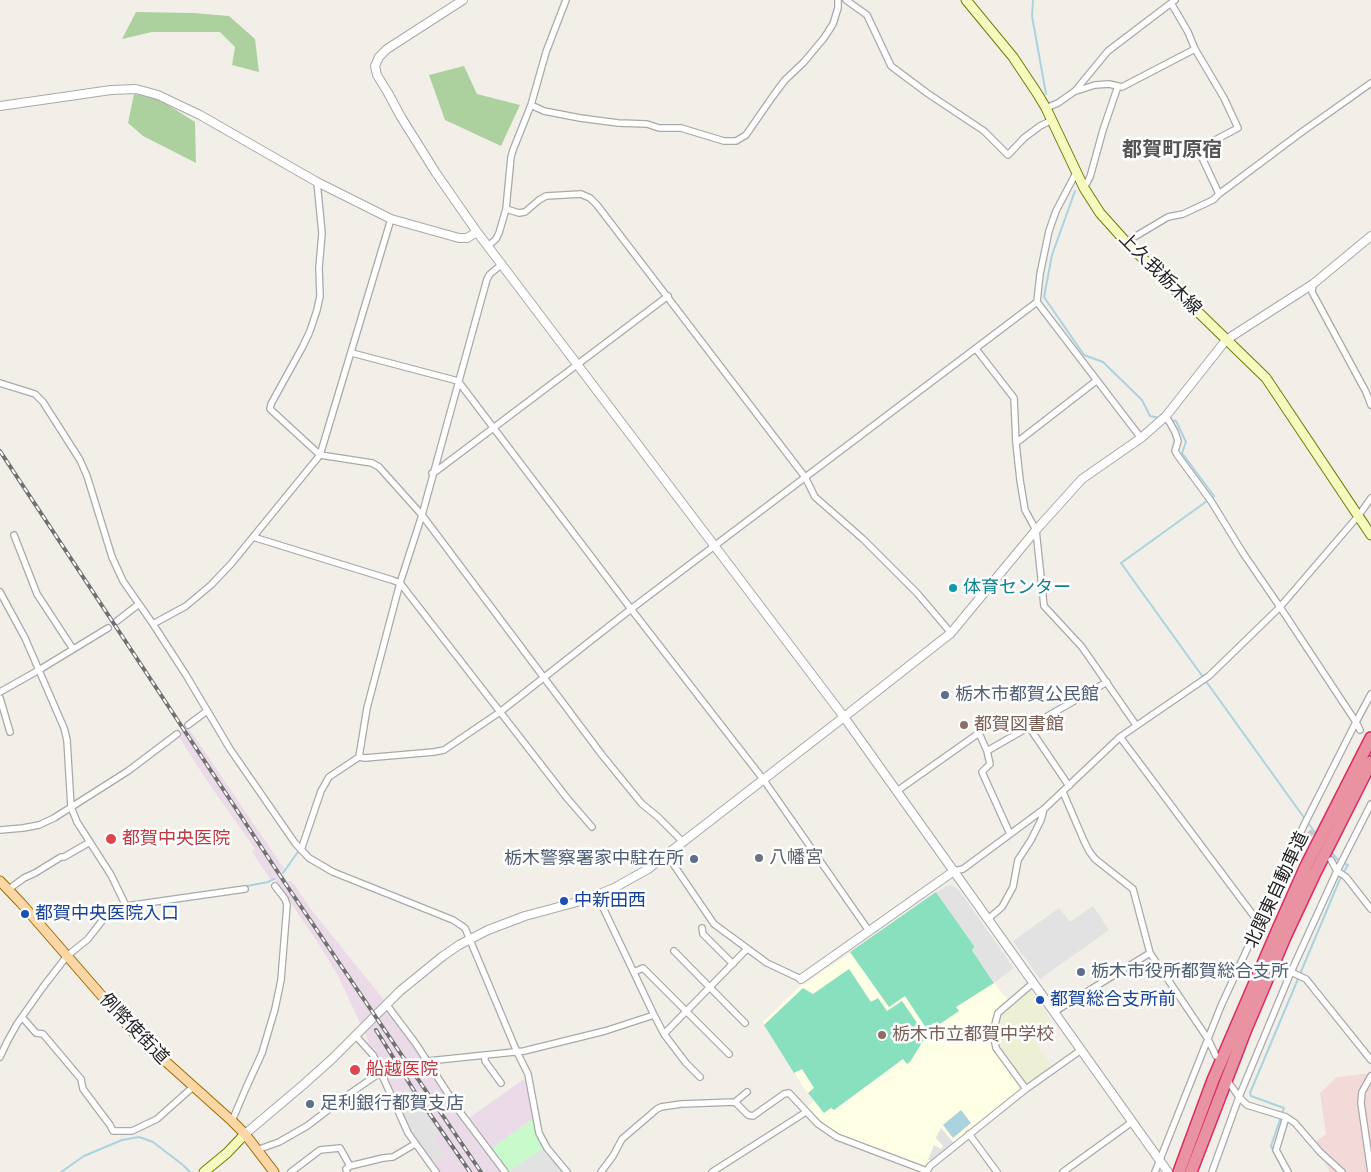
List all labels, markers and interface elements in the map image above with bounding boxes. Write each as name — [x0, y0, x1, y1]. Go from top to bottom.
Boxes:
district label: 都賀町原宿 — [1122, 138, 1222, 162]
street label: 上久我栃木線 — [1114, 228, 1206, 320]
place label: 体育センター — [963, 577, 1071, 599]
marker: 体育センター — [947, 582, 959, 594]
place label: 栃木市都賀公民館 — [955, 684, 1099, 706]
marker: 栃木市都賀公民館 — [939, 689, 951, 701]
place label: 都賀図書館 — [974, 714, 1064, 736]
marker: 都賀図書館 — [958, 719, 970, 731]
place label: 都賀中央医院 — [122, 828, 230, 850]
street label: 北関東自動車道 — [1241, 828, 1313, 952]
marker: 都賀中央医院 — [104, 832, 118, 846]
place label: 八幡宮 — [769, 847, 823, 869]
place label: 栃木警察署家中駐在所 — [504, 848, 684, 870]
marker: 八幡宮 — [753, 852, 765, 864]
marker: 栃木警察署家中駐在所 — [688, 853, 700, 865]
place label: 中新田西 — [574, 890, 646, 912]
marker: 中新田西 — [558, 895, 570, 907]
place label: 都賀中央医院入口 — [35, 903, 179, 925]
marker: 都賀中央医院入口 — [19, 908, 31, 920]
place label: 栃木市役所都賀総合支所 — [1091, 961, 1289, 983]
marker: 栃木市役所都賀総合支所 — [1075, 966, 1087, 978]
street label: 例幣使街道 — [95, 989, 173, 1069]
place label: 都賀総合支所前 — [1050, 989, 1176, 1011]
marker: 都賀総合支所前 — [1034, 994, 1046, 1006]
place label: 栃木市立都賀中学校 — [892, 1024, 1054, 1046]
marker: 栃木市立都賀中学校 — [876, 1029, 888, 1041]
place label: 船越医院 — [366, 1059, 438, 1081]
marker: 船越医院 — [348, 1063, 362, 1077]
place label: 足利銀行都賀支店 — [320, 1093, 464, 1115]
marker: 足利銀行都賀支店 — [304, 1098, 316, 1110]

